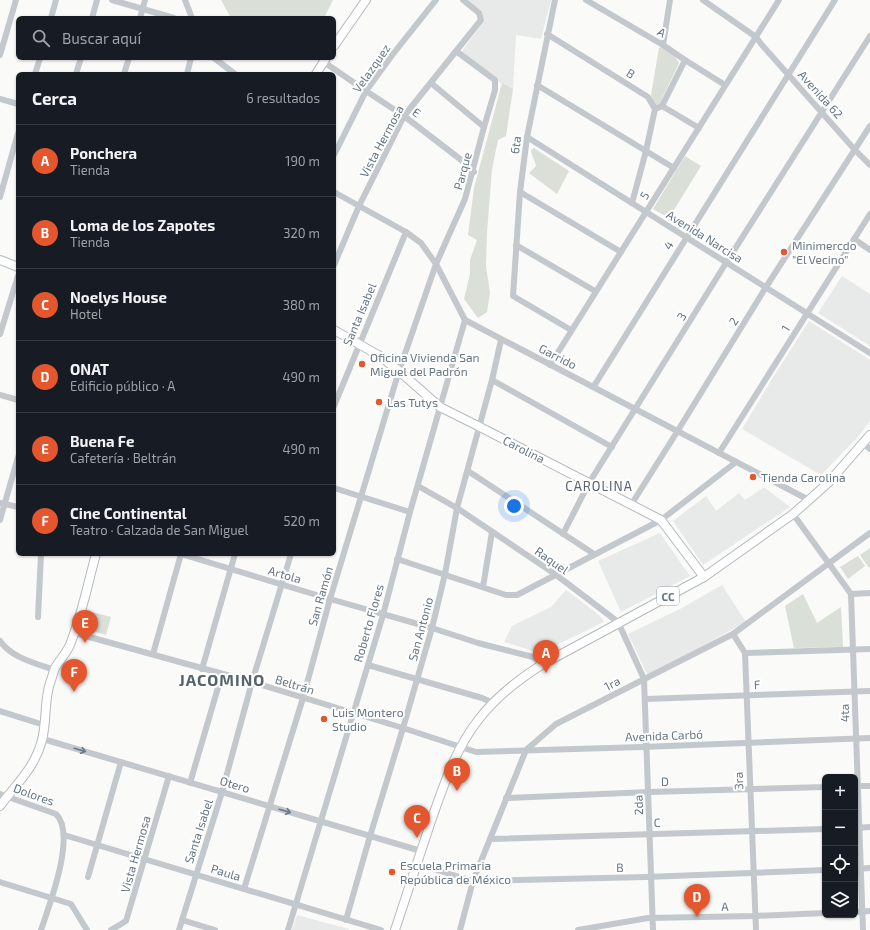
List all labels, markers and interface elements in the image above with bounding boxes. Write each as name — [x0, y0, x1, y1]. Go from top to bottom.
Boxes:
search box — [16, 16, 336, 60]
street label: A — [655, 24, 669, 40]
icon: search — [30, 27, 52, 49]
text: Buscar aquí — [62, 29, 141, 47]
street label: Velazquez — [349, 41, 393, 95]
street label: B — [624, 65, 638, 81]
street label: Avenida 62 — [796, 67, 846, 121]
text: Cerca — [32, 88, 77, 108]
text: 6 resultados — [246, 90, 320, 106]
street label: Vista Hermosa — [356, 103, 406, 179]
street label: E — [410, 104, 424, 120]
street label: 6ta — [507, 135, 523, 155]
text: Ponchera — [70, 144, 137, 162]
street label: Parque — [450, 151, 474, 191]
text: A — [41, 153, 49, 169]
text: 190 m — [285, 153, 320, 169]
text: Tienda — [70, 162, 110, 178]
street label: 5 — [636, 189, 652, 201]
street label: Avenida Narcisa — [664, 207, 746, 265]
text: Loma de los Zapotes — [70, 216, 215, 234]
text: B — [41, 225, 49, 241]
text: 320 m — [283, 225, 320, 241]
text: Tienda — [70, 234, 110, 250]
street label: 4 — [660, 238, 676, 252]
place label: Minimercdo "El Vecino" — [792, 238, 857, 266]
marker: Minimercdo "El Vecino" — [779, 247, 789, 257]
street label: Santa Isabel — [340, 280, 379, 347]
text: Noelys House — [70, 288, 167, 306]
text: C — [41, 297, 49, 313]
text: 380 m — [283, 297, 320, 313]
text: Hotel — [70, 306, 102, 322]
street label: 3 — [673, 309, 689, 323]
street label: 2 — [725, 314, 741, 328]
street label: 1 — [778, 322, 792, 334]
street label: Garrido — [537, 341, 579, 371]
place label: Oficina Vivienda San Miguel del Padrón — [370, 350, 480, 378]
marker: Oficina Vivienda San Miguel del Padrón — [357, 359, 367, 369]
text: ONAT — [70, 360, 109, 378]
text: D — [41, 369, 49, 385]
text: 490 m — [282, 369, 320, 385]
text: Edificio público · A — [70, 378, 175, 394]
place label: Las Tutys — [387, 395, 438, 409]
marker: Las Tutys — [374, 397, 384, 407]
text: Buena Fe — [70, 432, 134, 450]
street label: Carolina — [501, 433, 547, 465]
text: E — [41, 441, 49, 457]
text: 490 m — [282, 441, 320, 457]
text: Cafetería · Beltrán — [70, 450, 176, 466]
place label: Tienda Carolina — [761, 470, 846, 484]
marker: Tienda Carolina — [748, 472, 758, 482]
district label: CAROLINA — [565, 478, 633, 494]
your location — [504, 496, 524, 516]
text: Cine Continental — [70, 504, 187, 522]
text: F — [41, 513, 49, 529]
text: 520 m — [284, 513, 320, 529]
text: Teatro · Calzada de San Miguel — [70, 522, 248, 538]
street label: Raquel — [533, 543, 572, 577]
street label: Artola — [267, 563, 303, 585]
street label: San Ramón — [305, 565, 335, 627]
street label: Roberto Flores — [350, 582, 386, 664]
road number: CC — [657, 587, 679, 605]
street label: San Antonio — [405, 595, 435, 662]
pin: E — [72, 610, 98, 643]
pin: A — [533, 640, 559, 673]
pin: F — [61, 659, 87, 692]
district label: JACOMINO — [179, 670, 265, 689]
street label: Beltrán — [274, 671, 316, 697]
street label: 1ra — [602, 673, 622, 693]
street label: F — [754, 677, 761, 691]
street label: 4ta — [837, 703, 851, 723]
place label: Luis Montero Studio — [332, 705, 404, 733]
marker: Luis Montero Studio — [319, 714, 329, 724]
street label: Avenida Carbó — [625, 727, 703, 743]
one-way arrow — [73, 747, 86, 754]
pin: B — [444, 758, 470, 791]
street label: 3ra — [731, 772, 745, 790]
street label: Otero — [218, 773, 252, 795]
street label: D — [661, 774, 669, 788]
map controls — [822, 774, 858, 918]
button: + — [822, 774, 858, 810]
street label: Dolores — [12, 780, 56, 808]
street label: 2da — [631, 795, 645, 815]
street label: Santa Isabel — [181, 797, 215, 865]
pin: C — [404, 805, 430, 838]
one-way arrow — [279, 808, 292, 815]
button: − — [822, 810, 858, 846]
street label: Vista Hermosa — [117, 814, 153, 894]
street label: C — [653, 815, 661, 829]
button: locate — [822, 846, 858, 882]
place label: Escuela Primaria República de México — [400, 858, 511, 886]
street label: B — [616, 860, 624, 874]
street label: Paula — [209, 861, 243, 883]
marker: Escuela Primaria República de México — [387, 867, 397, 877]
button: layers — [822, 882, 858, 918]
pin: D — [684, 884, 710, 917]
street label: A — [721, 899, 729, 913]

